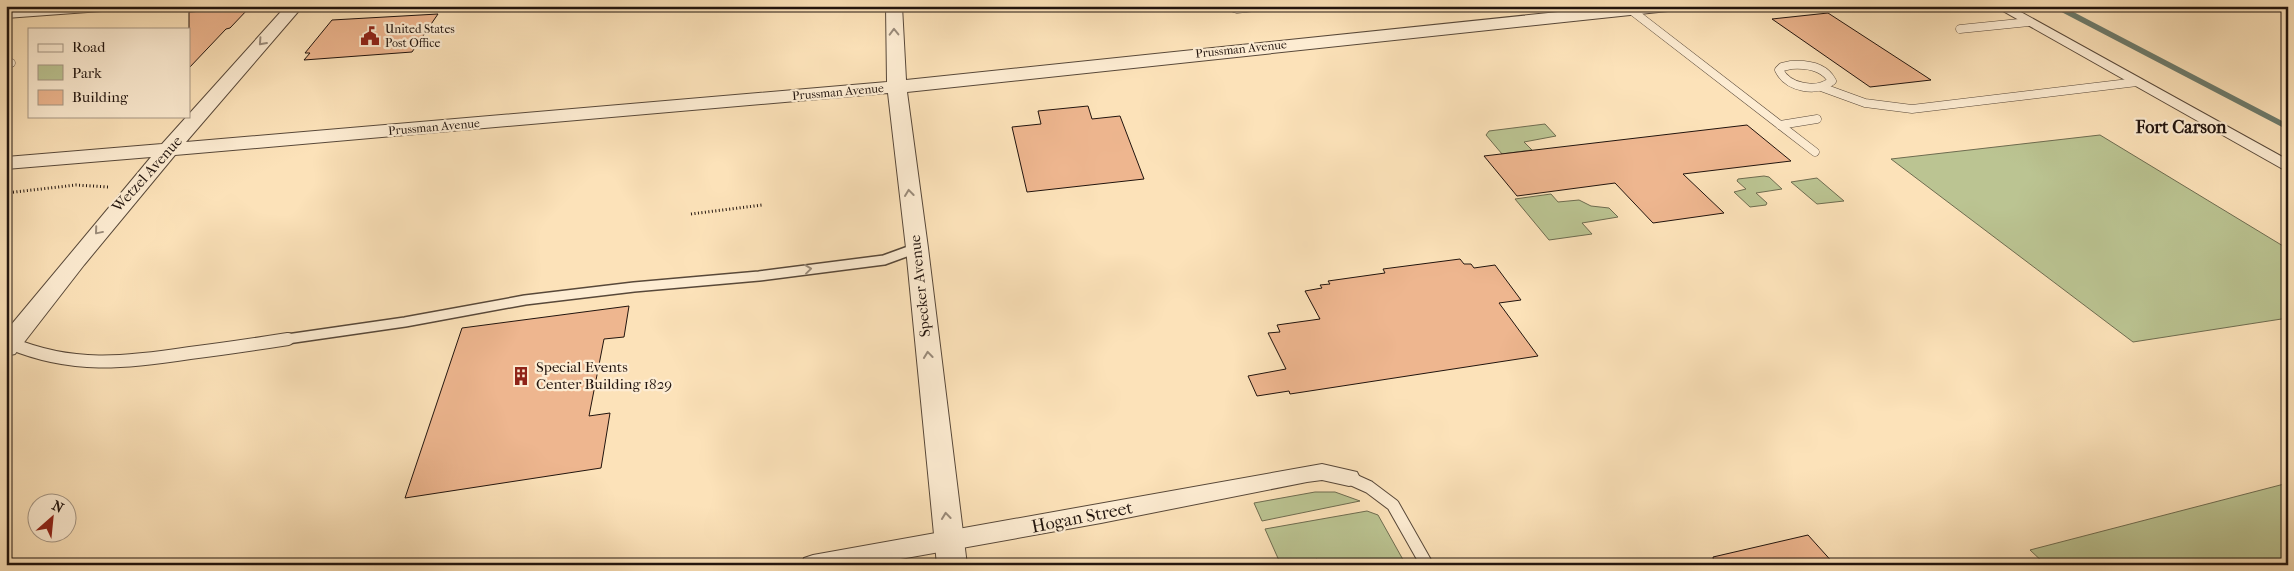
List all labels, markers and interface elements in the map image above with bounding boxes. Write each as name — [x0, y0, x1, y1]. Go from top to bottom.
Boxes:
place label: United States Post Office — [385, 22, 455, 50]
public building icon: United States Post Office — [359, 25, 381, 47]
legend — [28, 28, 190, 118]
one-way arrow — [889, 28, 900, 36]
one-way arrow — [259, 37, 268, 46]
street label: Prussman Avenue — [1195, 37, 1287, 61]
text: Road — [72, 38, 106, 56]
text: Park — [72, 64, 102, 82]
street label: Prussman Avenue — [792, 81, 884, 103]
text: Building — [72, 88, 129, 106]
street label: Prussman Avenue — [388, 116, 480, 138]
district label: Fort Carson — [2135, 117, 2227, 138]
street label: Wetzel Avenue — [107, 132, 186, 217]
one-way arrow — [905, 189, 915, 198]
one-way arrow — [95, 225, 104, 234]
street label: Specker Avenue — [906, 233, 934, 338]
one-way arrow — [803, 265, 812, 275]
one-way arrow — [923, 351, 934, 359]
place label: Special Events Center Building 1829 — [536, 358, 672, 393]
building icon: Special Events Center Building 1829 — [510, 365, 532, 387]
north arrow — [28, 494, 78, 544]
text: N — [49, 497, 67, 517]
street label: Hogan Street — [1030, 497, 1135, 538]
one-way arrow — [941, 512, 952, 520]

